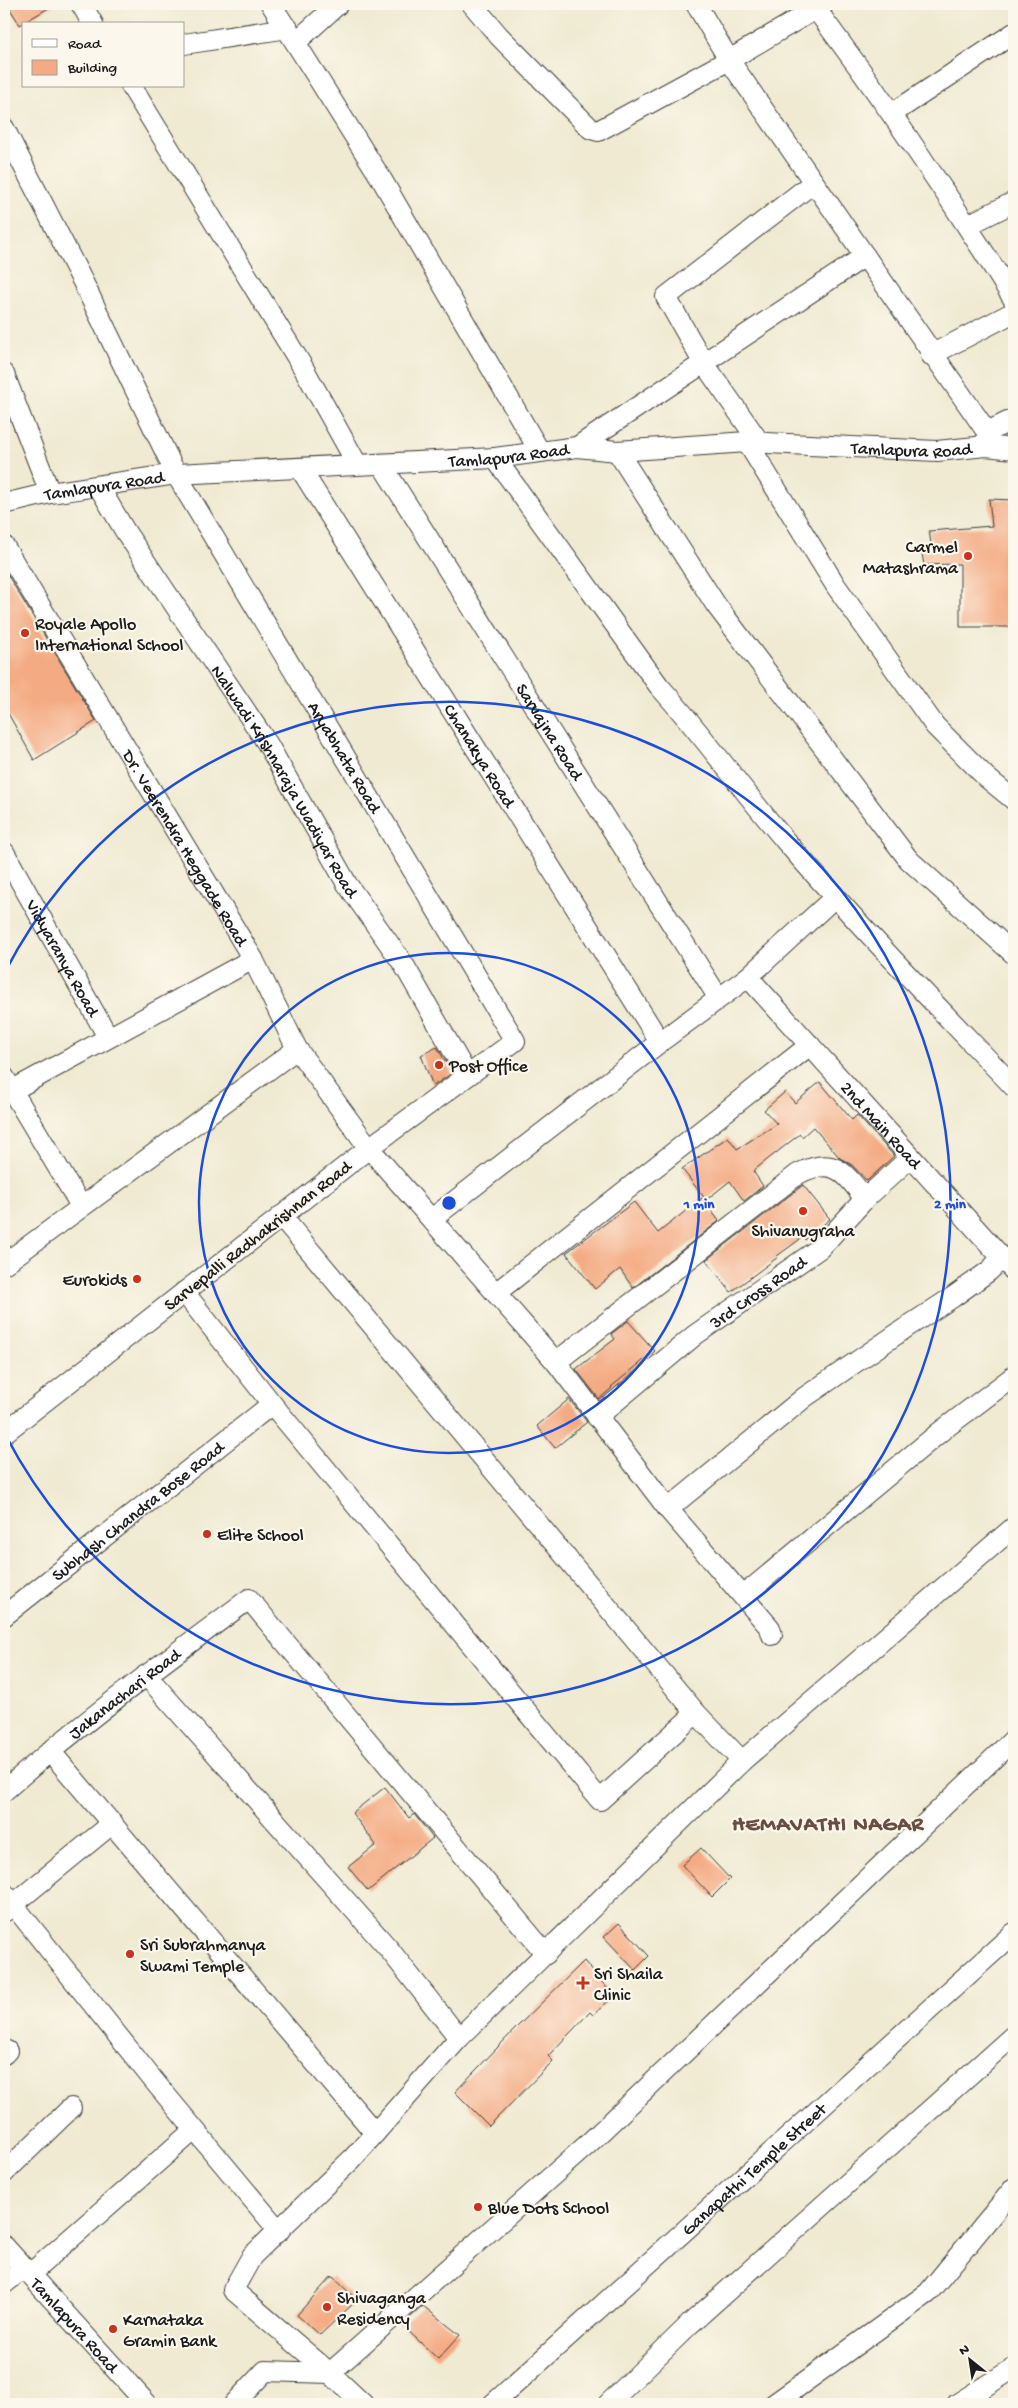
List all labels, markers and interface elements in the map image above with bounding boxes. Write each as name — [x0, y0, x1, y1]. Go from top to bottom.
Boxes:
legend — [22, 22, 185, 88]
text: Road — [68, 36, 102, 54]
text: Building — [67, 60, 117, 78]
street label: Tamlapura Road — [849, 439, 974, 464]
street label: Tamlapura Road — [447, 440, 572, 473]
street label: Tamlapura Road — [42, 468, 167, 507]
place label: Carmel Matashrama — [863, 538, 959, 580]
marker: Carmel Matashrama — [962, 550, 974, 562]
place label: Royale Apollo International School — [35, 615, 184, 657]
marker: Royale Apollo International School — [19, 627, 31, 639]
street label: Nalwadi Krishnaraja Wadiyar Road — [205, 662, 362, 904]
street label: Sarvajna Road — [510, 681, 587, 786]
street label: Aryabhata Road — [302, 699, 385, 819]
street label: Chanakya Road — [438, 701, 519, 814]
street label: Dr. Veerendra Heggade Road — [116, 746, 252, 952]
street label: Vidyaranya Road — [19, 896, 103, 1022]
place label: Post Office — [448, 1057, 528, 1078]
marker: Post Office — [433, 1059, 445, 1071]
street label: 2nd Main Road — [835, 1078, 926, 1175]
street label: Sarvepalli Radhakrishnan Road — [161, 1156, 357, 1317]
centre of rings — [440, 1194, 458, 1212]
text: 1 min — [683, 1196, 715, 1214]
text: 2 min — [934, 1196, 967, 1214]
marker: Shivanugraha — [797, 1205, 809, 1217]
place label: Shivanugraha — [751, 1222, 856, 1243]
street label: 3rd Cross Road — [706, 1252, 813, 1335]
place label: Eurokids — [63, 1271, 128, 1292]
marker: Eurokids — [131, 1273, 143, 1285]
street label: Subhash Chandra Bose Road — [49, 1437, 230, 1587]
place label: Elite School — [217, 1526, 304, 1547]
marker: Elite School — [201, 1528, 213, 1540]
street label: Jakanachari Road — [66, 1644, 187, 1745]
district label: HEMAVATHI NAGAR — [732, 1813, 924, 1839]
place label: Sri Subrahmanya Swami Temple — [140, 1936, 266, 1978]
marker: Sri Subrahmanya Swami Temple — [124, 1948, 136, 1960]
place label: Sri Shaila Clinic — [594, 1965, 664, 2007]
marker: Sri Shaila Clinic — [576, 1976, 590, 1990]
street label: Ganapathi Temple Street — [678, 2099, 833, 2241]
place label: Blue Dots School — [487, 2199, 609, 2220]
marker: Blue Dots School — [472, 2201, 484, 2213]
street label: Tamlapura Road — [24, 2274, 123, 2379]
place label: Shivaganga Residency — [337, 2289, 427, 2331]
marker: Shivaganga Residency — [321, 2301, 333, 2313]
place label: Karnataka Gramin Bank — [123, 2311, 218, 2353]
marker: Karnataka Gramin Bank — [107, 2323, 119, 2335]
north arrow — [946, 2336, 996, 2386]
text: N — [957, 2341, 973, 2361]

